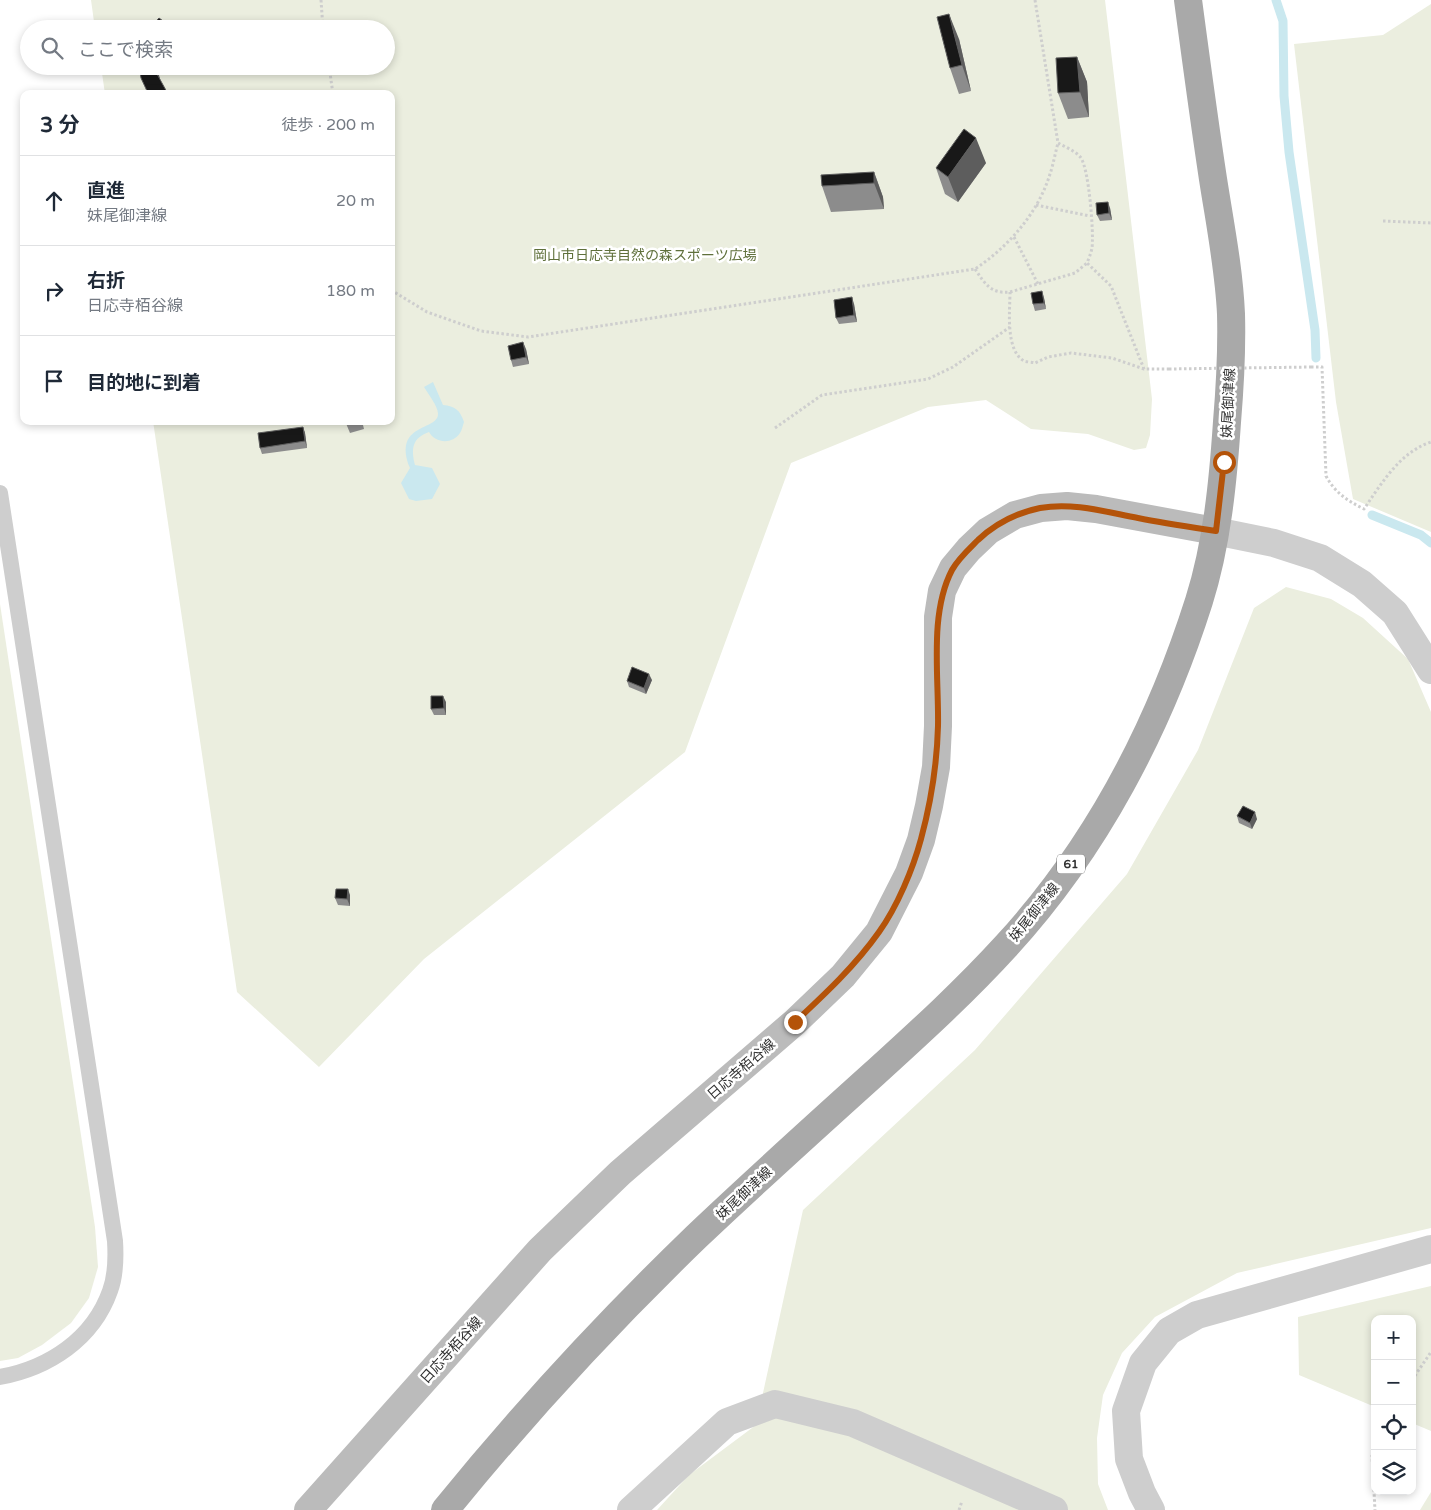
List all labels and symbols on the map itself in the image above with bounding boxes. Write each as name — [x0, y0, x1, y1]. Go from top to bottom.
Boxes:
park label: 岡山市日応寺自然の森スポーツ広場 — [533, 247, 757, 264]
street label: 妹尾御津線 — [1218, 368, 1239, 438]
route start — [1213, 451, 1236, 474]
road number: 61 — [1057, 854, 1085, 874]
street label: 妹尾御津線 — [1006, 880, 1063, 945]
route end — [784, 1011, 807, 1034]
street label: 日応寺栢谷線 — [704, 1035, 779, 1103]
street label: 妹尾御津線 — [713, 1163, 776, 1223]
street label: 日応寺栢谷線 — [417, 1313, 486, 1387]

